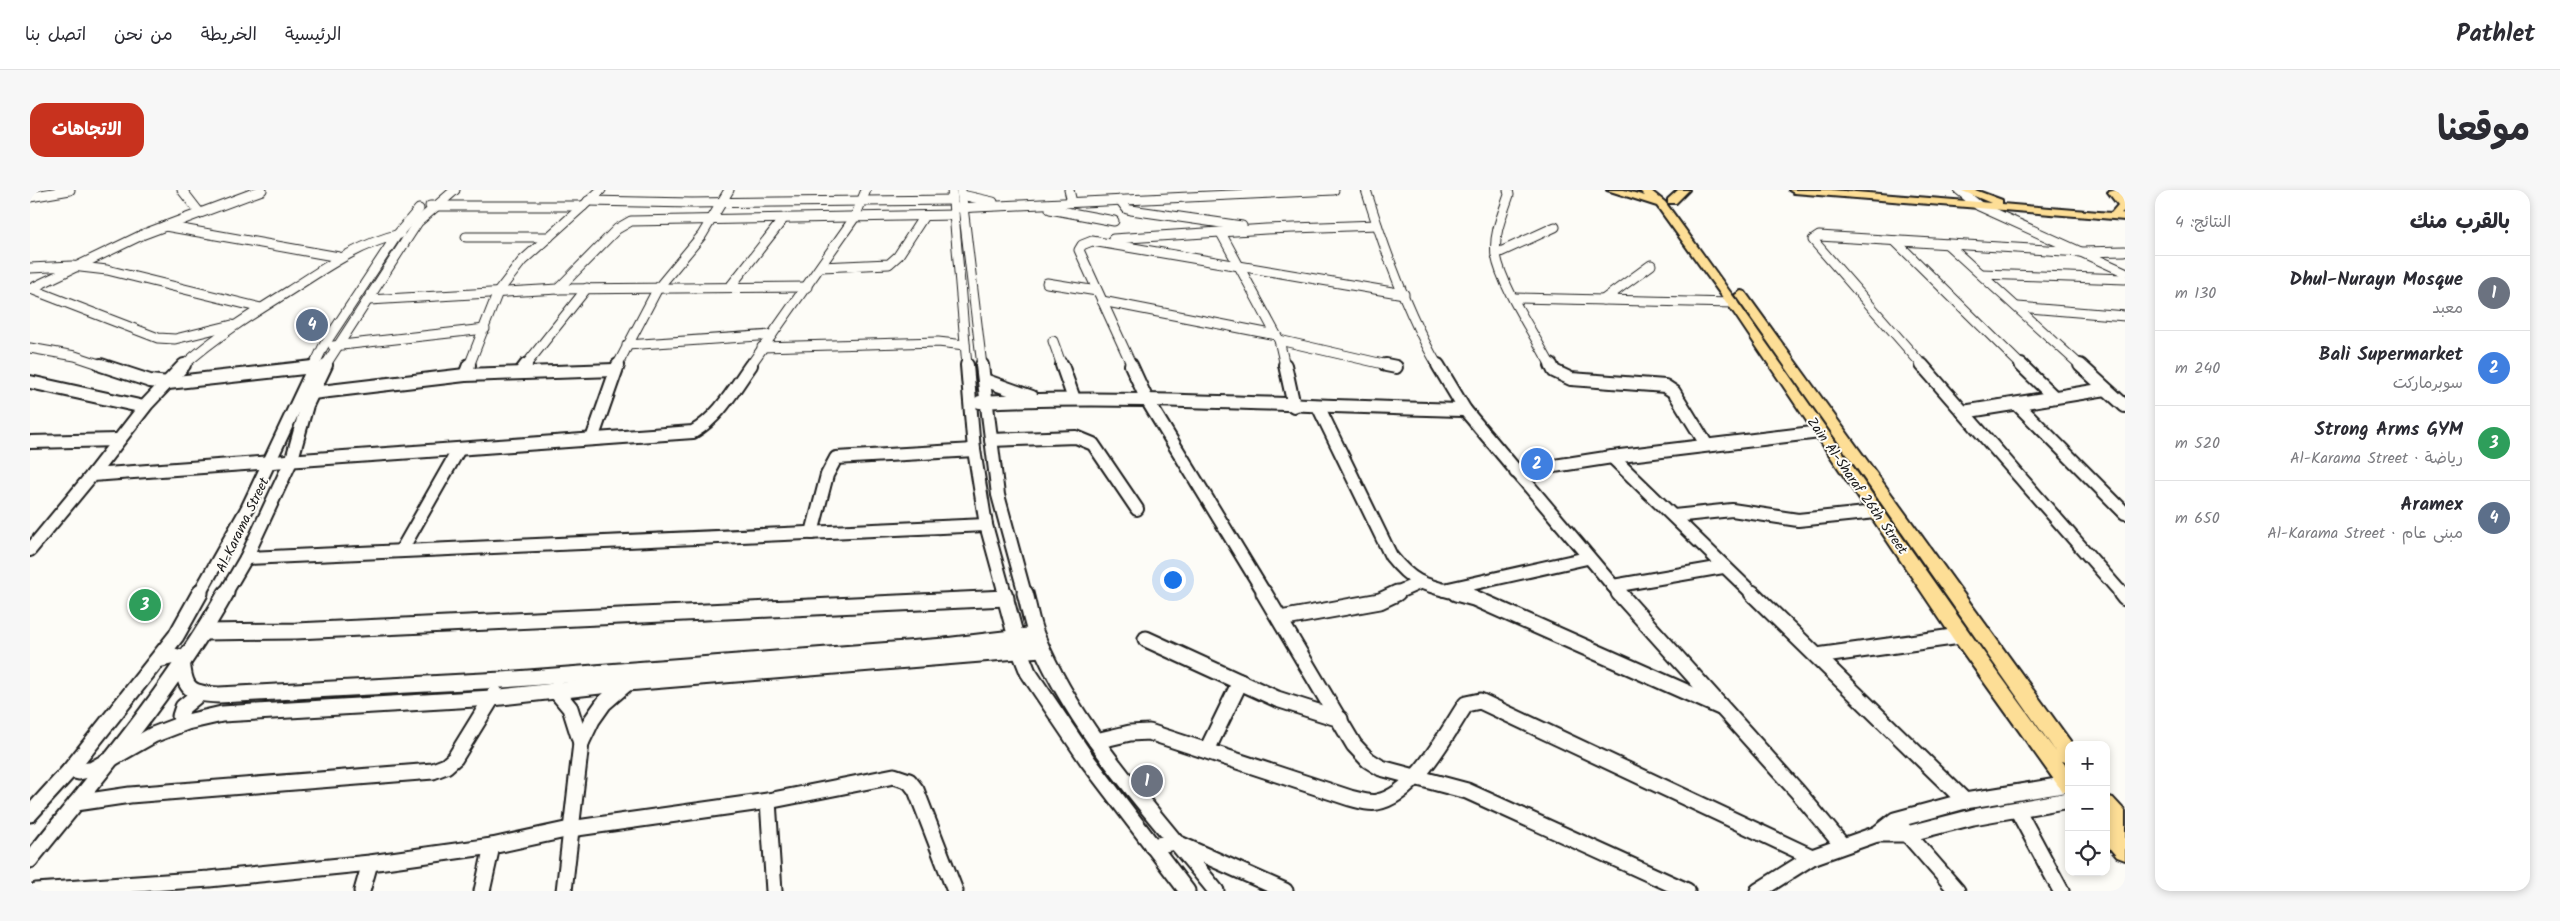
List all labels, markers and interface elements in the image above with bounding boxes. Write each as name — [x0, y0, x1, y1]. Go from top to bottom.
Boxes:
text: Pathlet — [2456, 15, 2535, 54]
text: اتصل بنا — [25, 21, 86, 50]
text: من نحن — [114, 21, 173, 50]
text: الخريطة — [201, 21, 257, 50]
text: الرئيسية — [285, 21, 341, 50]
button: الاتجاهات — [30, 103, 144, 157]
text: موقعنا — [2437, 103, 2530, 159]
text: بالقرب منك — [2410, 206, 2510, 239]
text: النتائج: 4 — [2175, 210, 2231, 235]
text: Dhul-Nurayn Mosque — [2289, 265, 2463, 295]
text: 130 m — [2175, 281, 2216, 306]
text: 1 — [2492, 281, 2496, 306]
text: معبد — [2432, 296, 2463, 321]
pin: 4 — [296, 306, 328, 344]
text: Bali Supermarket — [2319, 340, 2463, 370]
text: 240 m — [2175, 356, 2220, 381]
text: 2 — [2489, 356, 2499, 381]
text: سوبرماركت — [2393, 371, 2463, 396]
street label: Zain Al-Sharaf 26th Street — [1801, 413, 1913, 560]
text: Strong Arms GYM — [2314, 415, 2463, 445]
text: 520 m — [2175, 431, 2220, 456]
text: 3 — [2490, 431, 2498, 456]
pin: 2 — [1521, 445, 1553, 483]
text: رياضة · Al-Karama Street — [2290, 446, 2463, 471]
street label: Al-Karama Street — [210, 473, 276, 576]
text: Aramex — [2401, 490, 2463, 520]
text: 650 m — [2175, 506, 2220, 531]
text: 4 — [2490, 506, 2498, 531]
text: مبنى عام · Al-Karama Street — [2267, 521, 2463, 546]
your location — [1160, 567, 1186, 593]
pin: 3 — [129, 586, 161, 624]
map controls — [2065, 741, 2110, 876]
button: + — [2065, 741, 2110, 786]
pin: 1 — [1131, 762, 1163, 800]
button: − — [2065, 786, 2110, 831]
button: locate — [2065, 831, 2110, 876]

